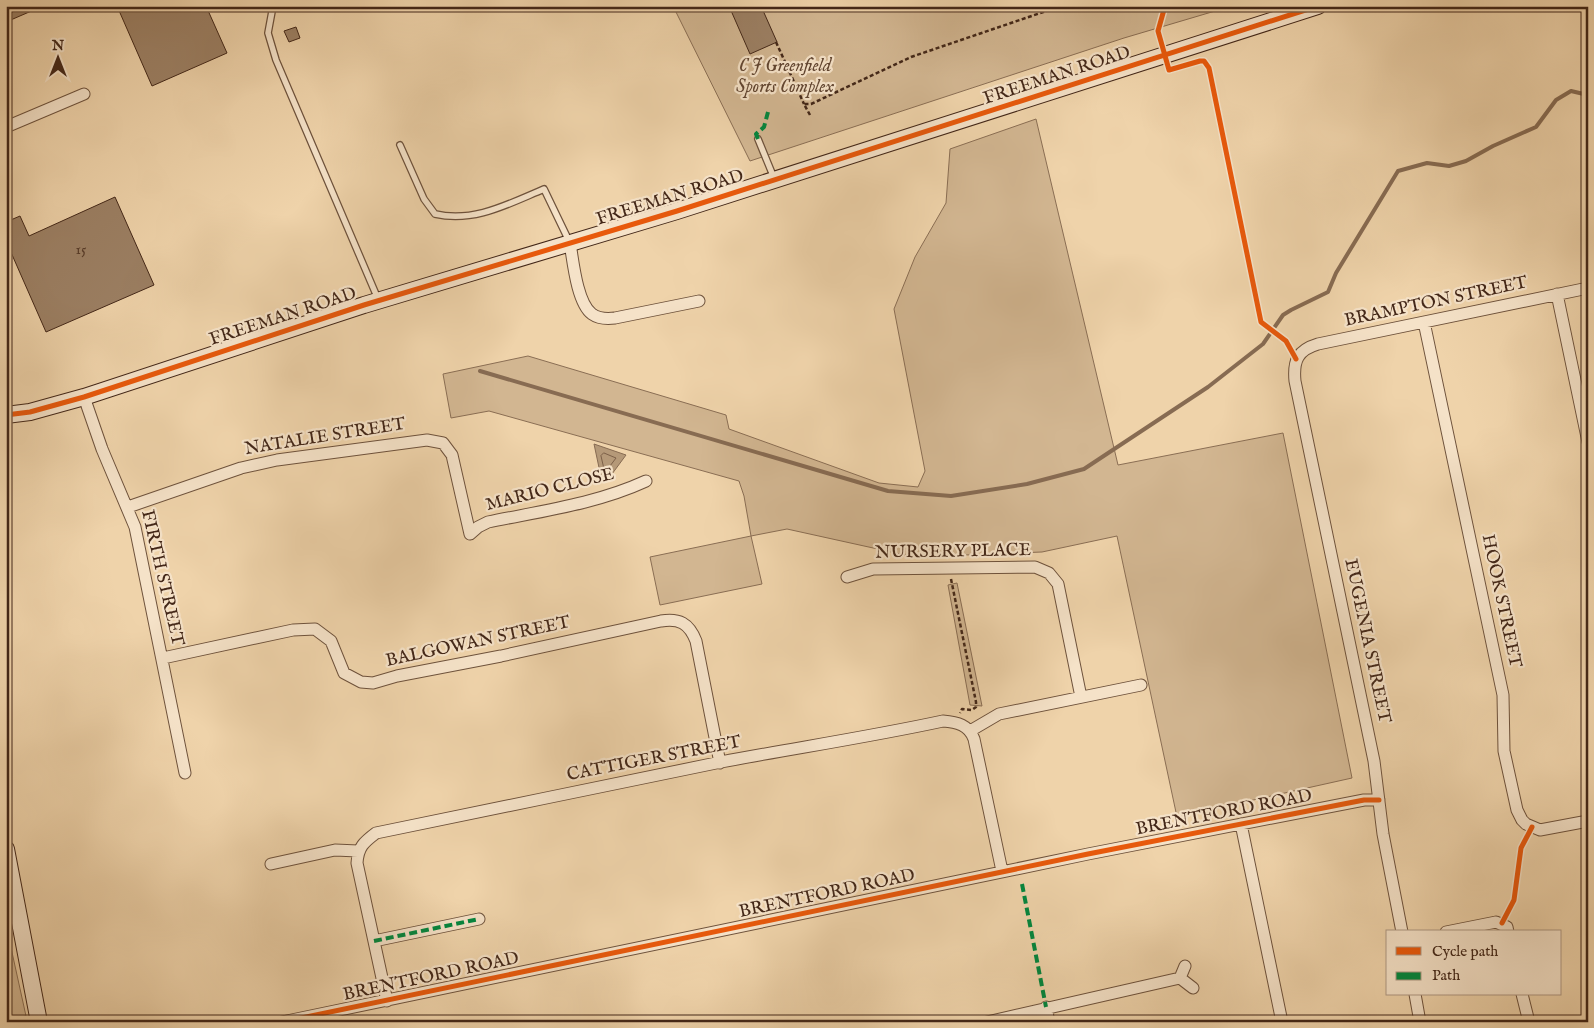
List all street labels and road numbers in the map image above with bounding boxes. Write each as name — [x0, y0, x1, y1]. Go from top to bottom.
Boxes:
street label: FREEMAN ROAD — [981, 41, 1133, 111]
street label: FREEMAN ROAD — [593, 165, 747, 231]
street label: BRAMPTON STREET — [1342, 271, 1530, 333]
street label: FREEMAN ROAD — [207, 282, 359, 352]
street label: NATALIE STREET — [243, 413, 407, 461]
street label: MARIO CLOSE — [483, 463, 617, 517]
street label: FIRTH STREET — [135, 508, 189, 648]
street label: HOOK STREET — [1476, 532, 1526, 670]
street label: NURSERY PLACE — [875, 539, 1031, 565]
street label: EUGENIA STREET — [1338, 557, 1396, 725]
street label: BALGOWAN STREET — [384, 611, 572, 673]
street label: CATTIGER STREET — [565, 731, 743, 787]
street label: BRENTFORD ROAD — [1134, 785, 1314, 841]
street label: BRENTFORD ROAD — [737, 864, 917, 924]
street label: BRENTFORD ROAD — [341, 947, 521, 1007]

